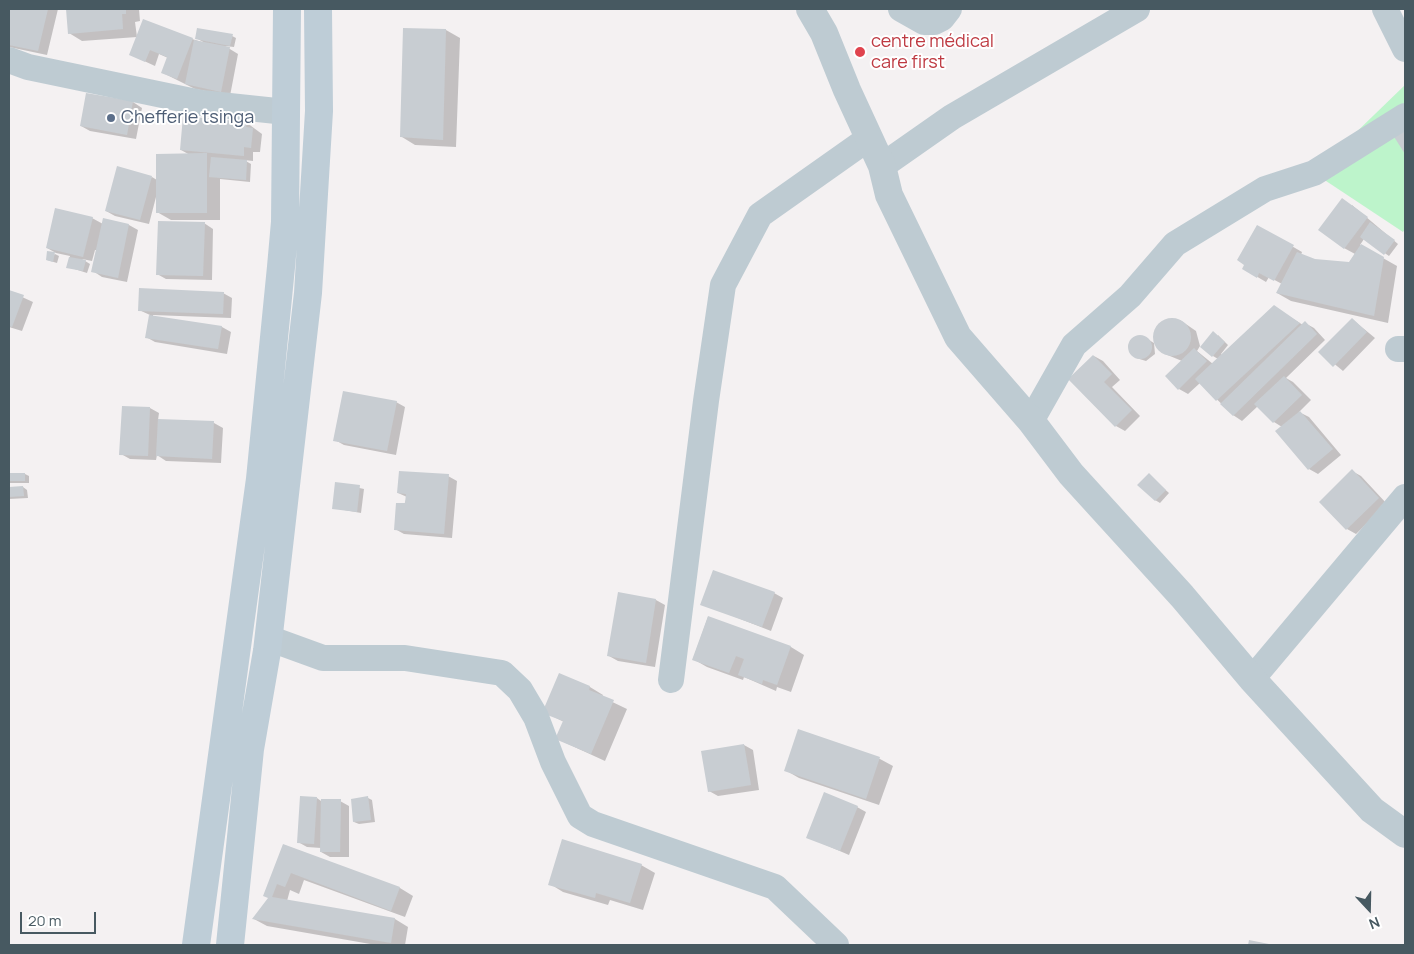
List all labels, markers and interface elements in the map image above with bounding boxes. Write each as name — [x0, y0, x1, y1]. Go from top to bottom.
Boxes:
place label: centre médical care first — [871, 31, 994, 74]
marker: centre médical care first — [853, 45, 867, 59]
place label: Chefferie tsinga — [121, 107, 254, 129]
marker: Chefferie tsinga — [105, 112, 117, 124]
north arrow — [1344, 884, 1394, 934]
scale bar — [22, 902, 99, 934]
text: 20 m — [28, 910, 61, 931]
text: N — [1366, 913, 1383, 934]

